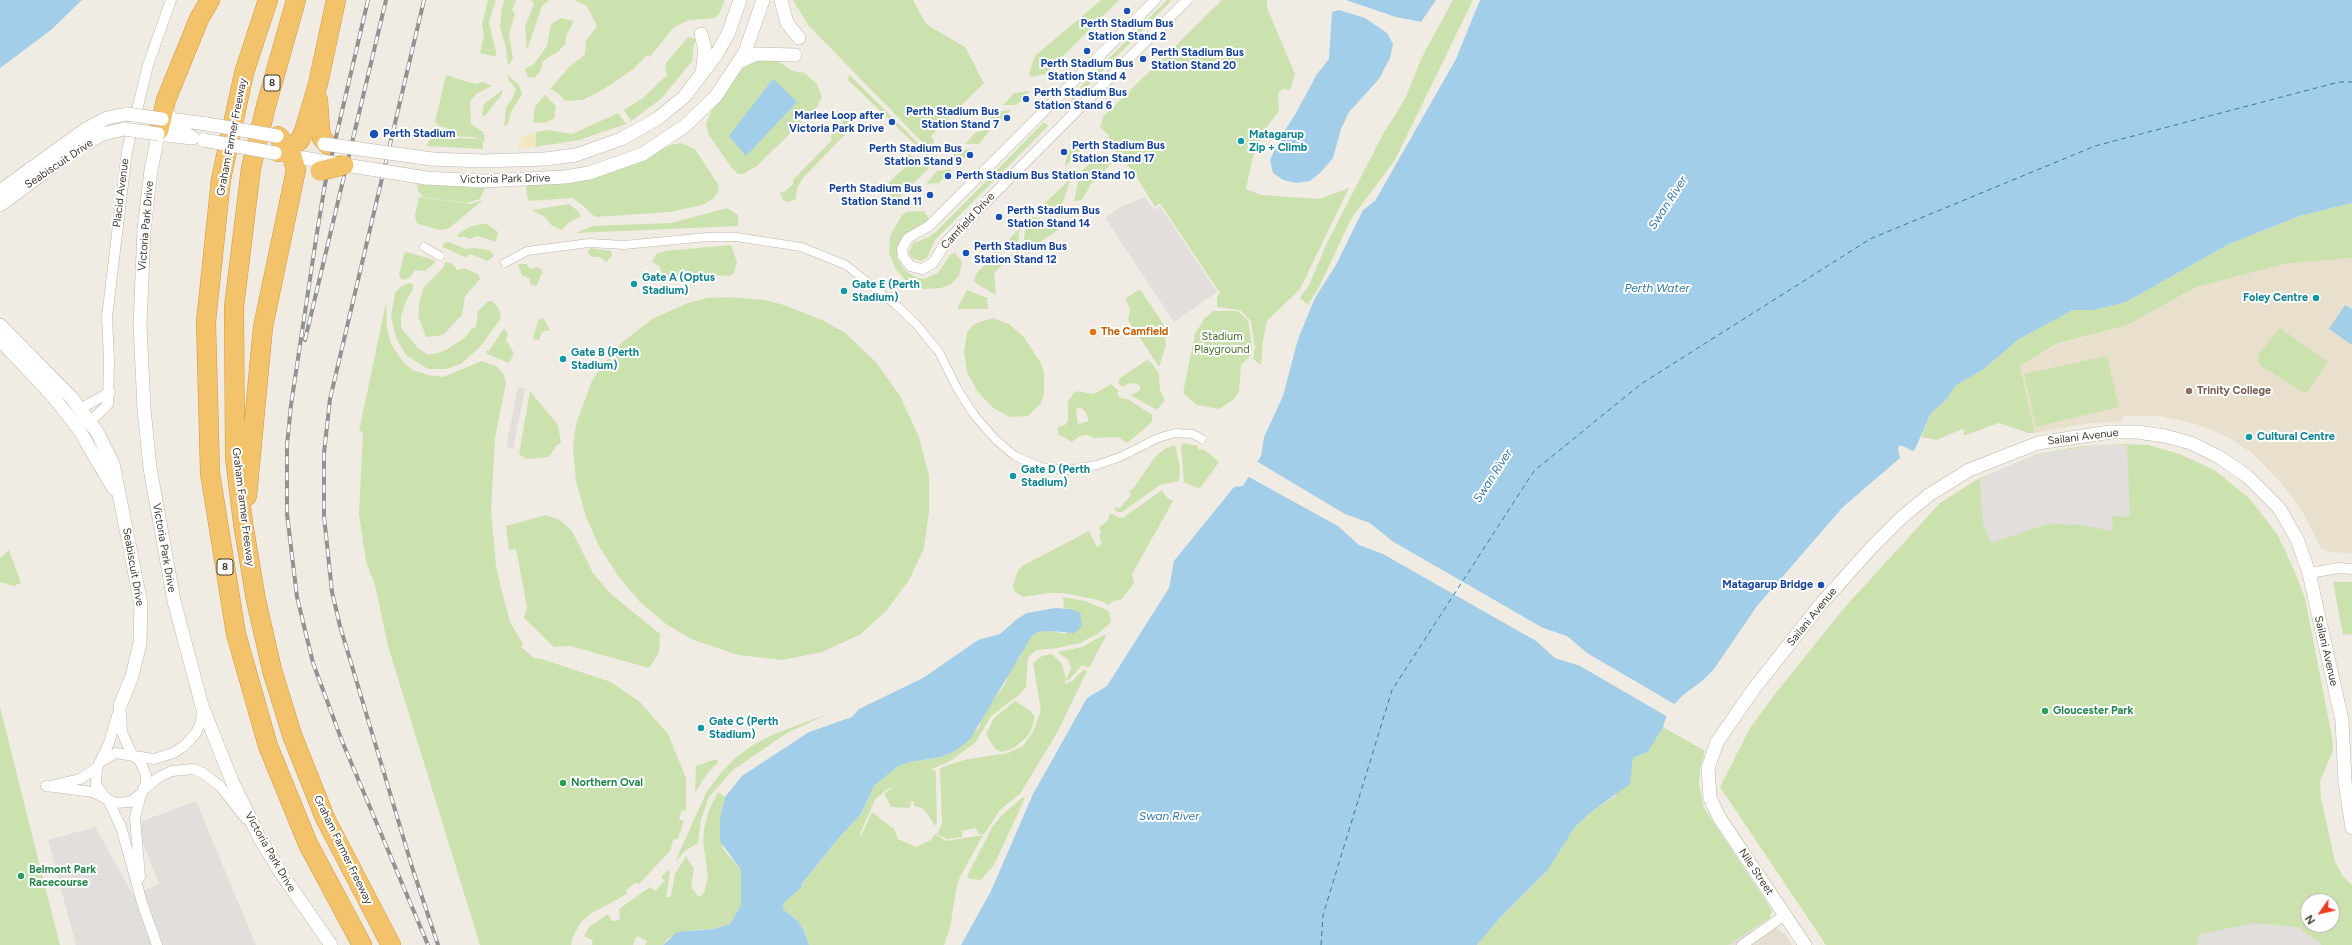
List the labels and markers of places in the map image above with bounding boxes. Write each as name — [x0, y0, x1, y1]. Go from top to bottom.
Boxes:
marker: Perth Stadium Bus Station Stand 2 — [1122, 6, 1132, 16]
place label: Perth Stadium Bus Station Stand 2 — [1081, 17, 1173, 43]
marker: Perth Stadium Bus Station Stand 4 — [1082, 46, 1092, 56]
place label: Perth Stadium Bus Station Stand 20 — [1151, 46, 1244, 72]
marker: Perth Stadium Bus Station Stand 20 — [1138, 54, 1148, 64]
place label: Perth Stadium Bus Station Stand 4 — [1041, 57, 1133, 83]
place label: Perth Stadium Bus Station Stand 6 — [1034, 86, 1127, 112]
marker: Perth Stadium Bus Station Stand 6 — [1021, 94, 1031, 104]
place label: Perth Stadium Bus Station Stand 7 — [906, 105, 999, 131]
place label: Marlee Loop after Victoria Park Drive — [789, 109, 884, 135]
marker: Perth Stadium Bus Station Stand 7 — [1002, 113, 1012, 123]
marker: Marlee Loop after Victoria Park Drive — [887, 117, 897, 127]
place label: Perth Stadium — [383, 127, 455, 141]
marker: Perth Stadium — [368, 128, 380, 140]
place label: Matagarup Zip + Climb — [1249, 128, 1307, 154]
marker: Matagarup Zip + Climb — [1236, 136, 1246, 146]
place label: Perth Stadium Bus Station Stand 17 — [1072, 139, 1165, 165]
place label: Perth Stadium Bus Station Stand 9 — [869, 142, 962, 168]
marker: Perth Stadium Bus Station Stand 17 — [1059, 147, 1069, 157]
marker: Perth Stadium Bus Station Stand 9 — [965, 150, 975, 160]
place label: Perth Stadium Bus Station Stand 10 — [956, 169, 1135, 183]
marker: Perth Stadium Bus Station Stand 10 — [943, 171, 953, 181]
place label: Perth Stadium Bus Station Stand 11 — [829, 182, 922, 208]
marker: Perth Stadium Bus Station Stand 11 — [925, 190, 935, 200]
place label: Perth Stadium Bus Station Stand 14 — [1007, 204, 1100, 230]
marker: Perth Stadium Bus Station Stand 14 — [994, 212, 1004, 222]
place label: Perth Stadium Bus Station Stand 12 — [974, 240, 1067, 266]
marker: Perth Stadium Bus Station Stand 12 — [961, 248, 971, 258]
place label: Gate A (Optus Stadium) — [642, 271, 715, 297]
place label: Gate E (Perth Stadium) — [852, 278, 920, 304]
marker: Gate A (Optus Stadium) — [629, 279, 639, 289]
marker: Gate E (Perth Stadium) — [839, 286, 849, 296]
place label: Foley Centre — [2243, 291, 2308, 305]
marker: Foley Centre — [2311, 293, 2321, 303]
place label: The Camfield — [1101, 325, 1168, 339]
marker: The Camfield — [1088, 327, 1098, 337]
place label: Gate B (Perth Stadium) — [571, 346, 639, 372]
marker: Gate B (Perth Stadium) — [558, 354, 568, 364]
place label: Trinity College — [2197, 384, 2271, 398]
marker: Trinity College — [2184, 386, 2194, 396]
place label: Cultural Centre — [2257, 430, 2335, 444]
marker: Cultural Centre — [2244, 432, 2254, 442]
place label: Gate D (Perth Stadium) — [1021, 463, 1090, 489]
marker: Gate D (Perth Stadium) — [1008, 471, 1018, 481]
place label: Matagarup Bridge — [1722, 578, 1813, 592]
marker: Matagarup Bridge — [1816, 580, 1826, 590]
place label: Gloucester Park — [2053, 704, 2133, 718]
marker: Gloucester Park — [2040, 706, 2050, 716]
place label: Gate C (Perth Stadium) — [709, 715, 778, 741]
marker: Gate C (Perth Stadium) — [696, 723, 706, 733]
place label: Northern Oval — [571, 776, 643, 790]
marker: Northern Oval — [558, 778, 568, 788]
place label: Belmont Park Racecourse — [29, 863, 96, 889]
marker: Belmont Park Racecourse — [16, 871, 26, 881]

